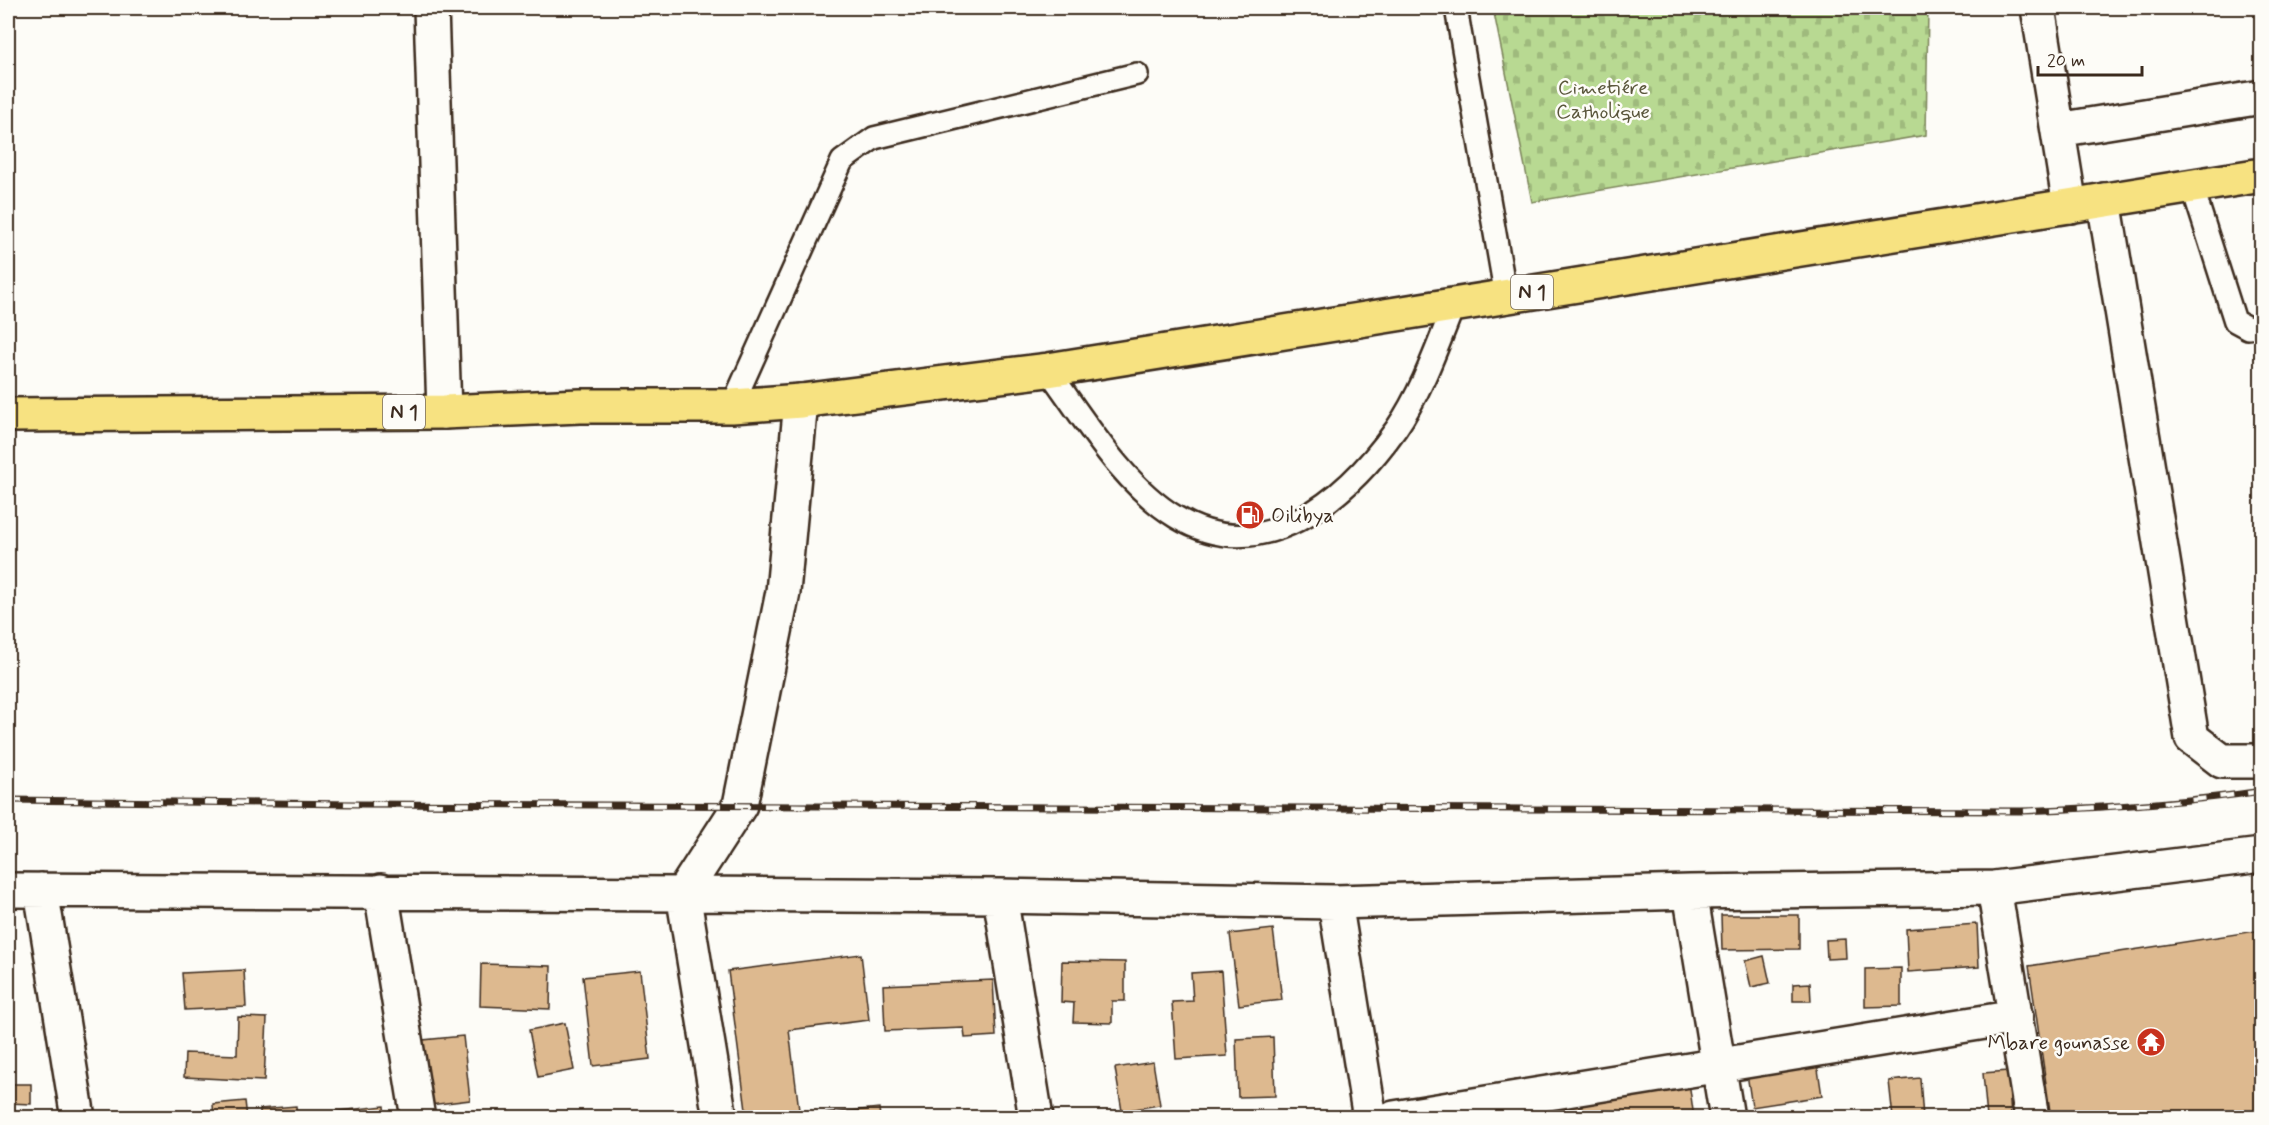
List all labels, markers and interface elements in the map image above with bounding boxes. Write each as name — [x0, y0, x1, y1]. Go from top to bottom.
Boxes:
scale bar — [2038, 39, 2142, 77]
text: 20 m — [2047, 49, 2085, 73]
park label: Cimetiére Catholique — [1556, 74, 1650, 126]
road number: N 1 — [1511, 275, 1553, 309]
road number: N 1 — [383, 395, 425, 429]
fuel station icon: Oilibya — [1234, 499, 1266, 531]
place label: Oilibya — [1271, 502, 1334, 530]
temple icon: Mbare gounasse — [2135, 1026, 2167, 1058]
place label: Mbare gounasse — [1987, 1029, 2130, 1057]

